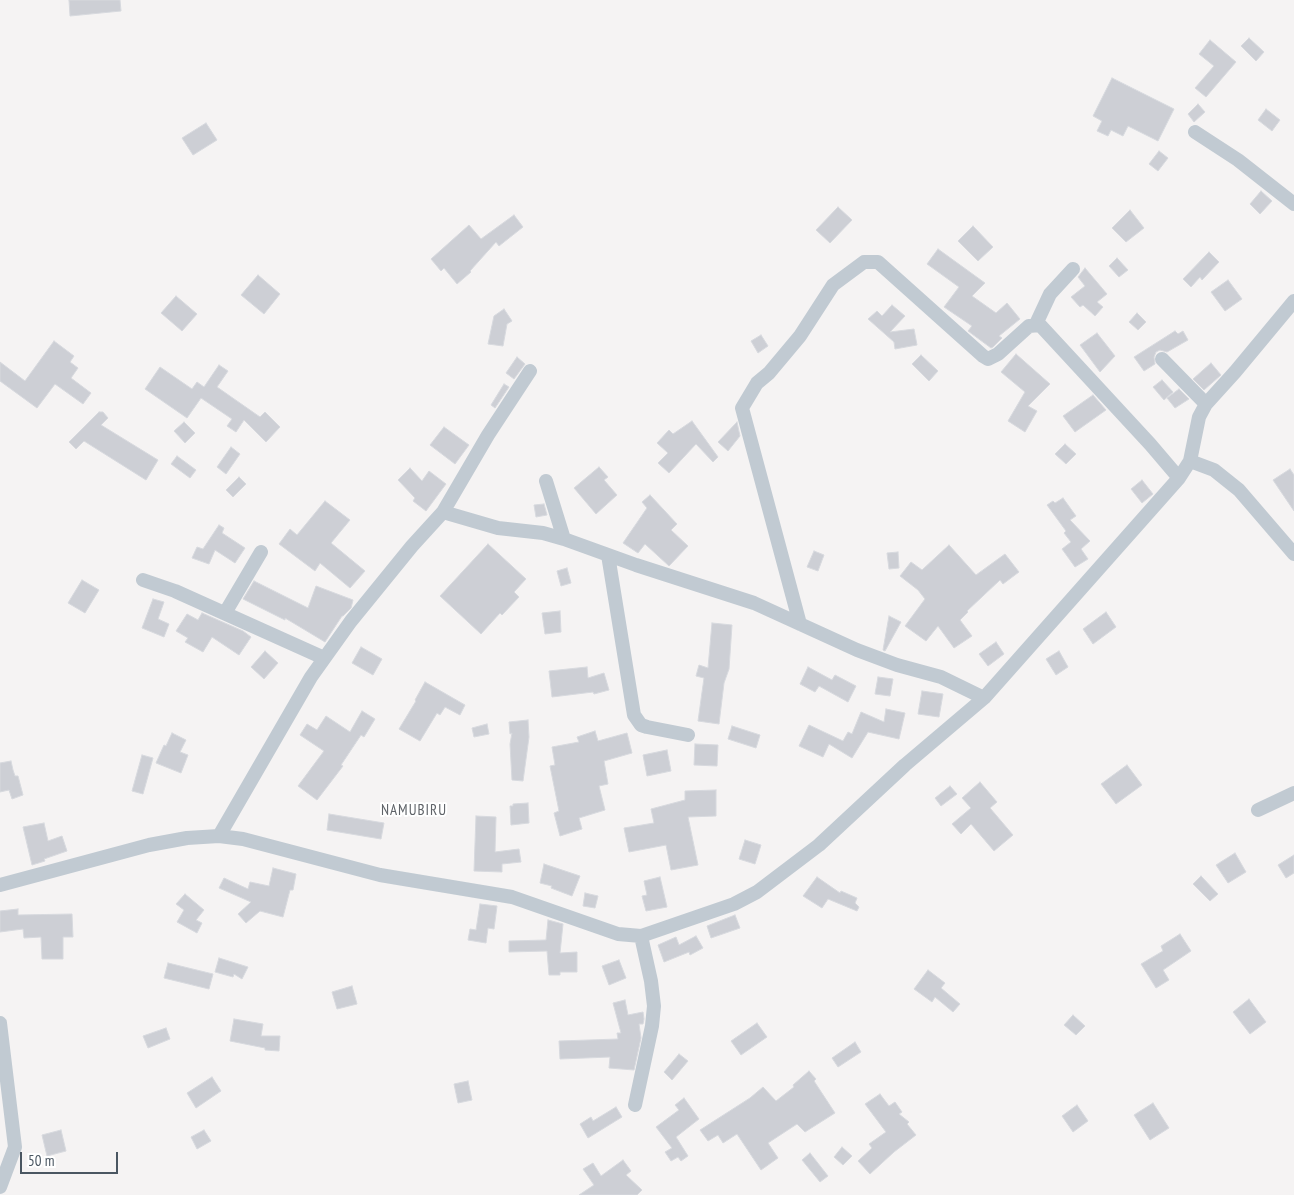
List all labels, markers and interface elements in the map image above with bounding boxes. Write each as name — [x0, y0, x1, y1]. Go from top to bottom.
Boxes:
district label: NAMUBIRU — [380, 802, 448, 820]
scale bar — [22, 1142, 120, 1174]
text: 50 m — [28, 1151, 54, 1170]

